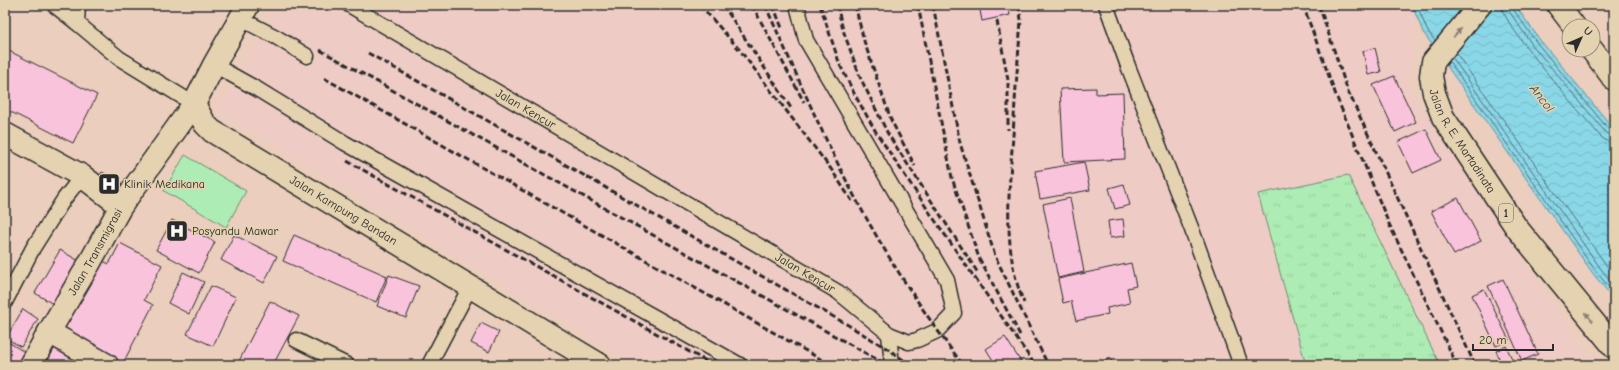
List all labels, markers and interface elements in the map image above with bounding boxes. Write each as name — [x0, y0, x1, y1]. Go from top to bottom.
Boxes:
north arrow — [1561, 18, 1601, 58]
text: U — [1581, 24, 1595, 38]
one-way arrow — [1452, 28, 1461, 39]
water label: Ancol — [1526, 80, 1557, 115]
street label: Jalan Kencur — [493, 86, 559, 132]
street label: Jalan R. E. Martadinata — [1426, 88, 1498, 195]
hospital icon: Klinik Medikana — [96, 171, 122, 197]
street label: Jalan Kampung Bandan — [287, 172, 400, 248]
place label: Klinik Medikana — [124, 177, 205, 191]
road number: 1 — [1499, 204, 1513, 222]
street label: Jalan Transmigrasi — [65, 206, 125, 298]
hospital icon: Posyandu Mawar — [164, 218, 190, 244]
place label: Posyandu Mawar — [192, 224, 278, 238]
street label: Jalan Kencur — [773, 250, 838, 296]
one-way arrow — [1585, 312, 1594, 322]
scale bar — [1473, 326, 1553, 352]
text: 20 m — [1479, 333, 1507, 347]

